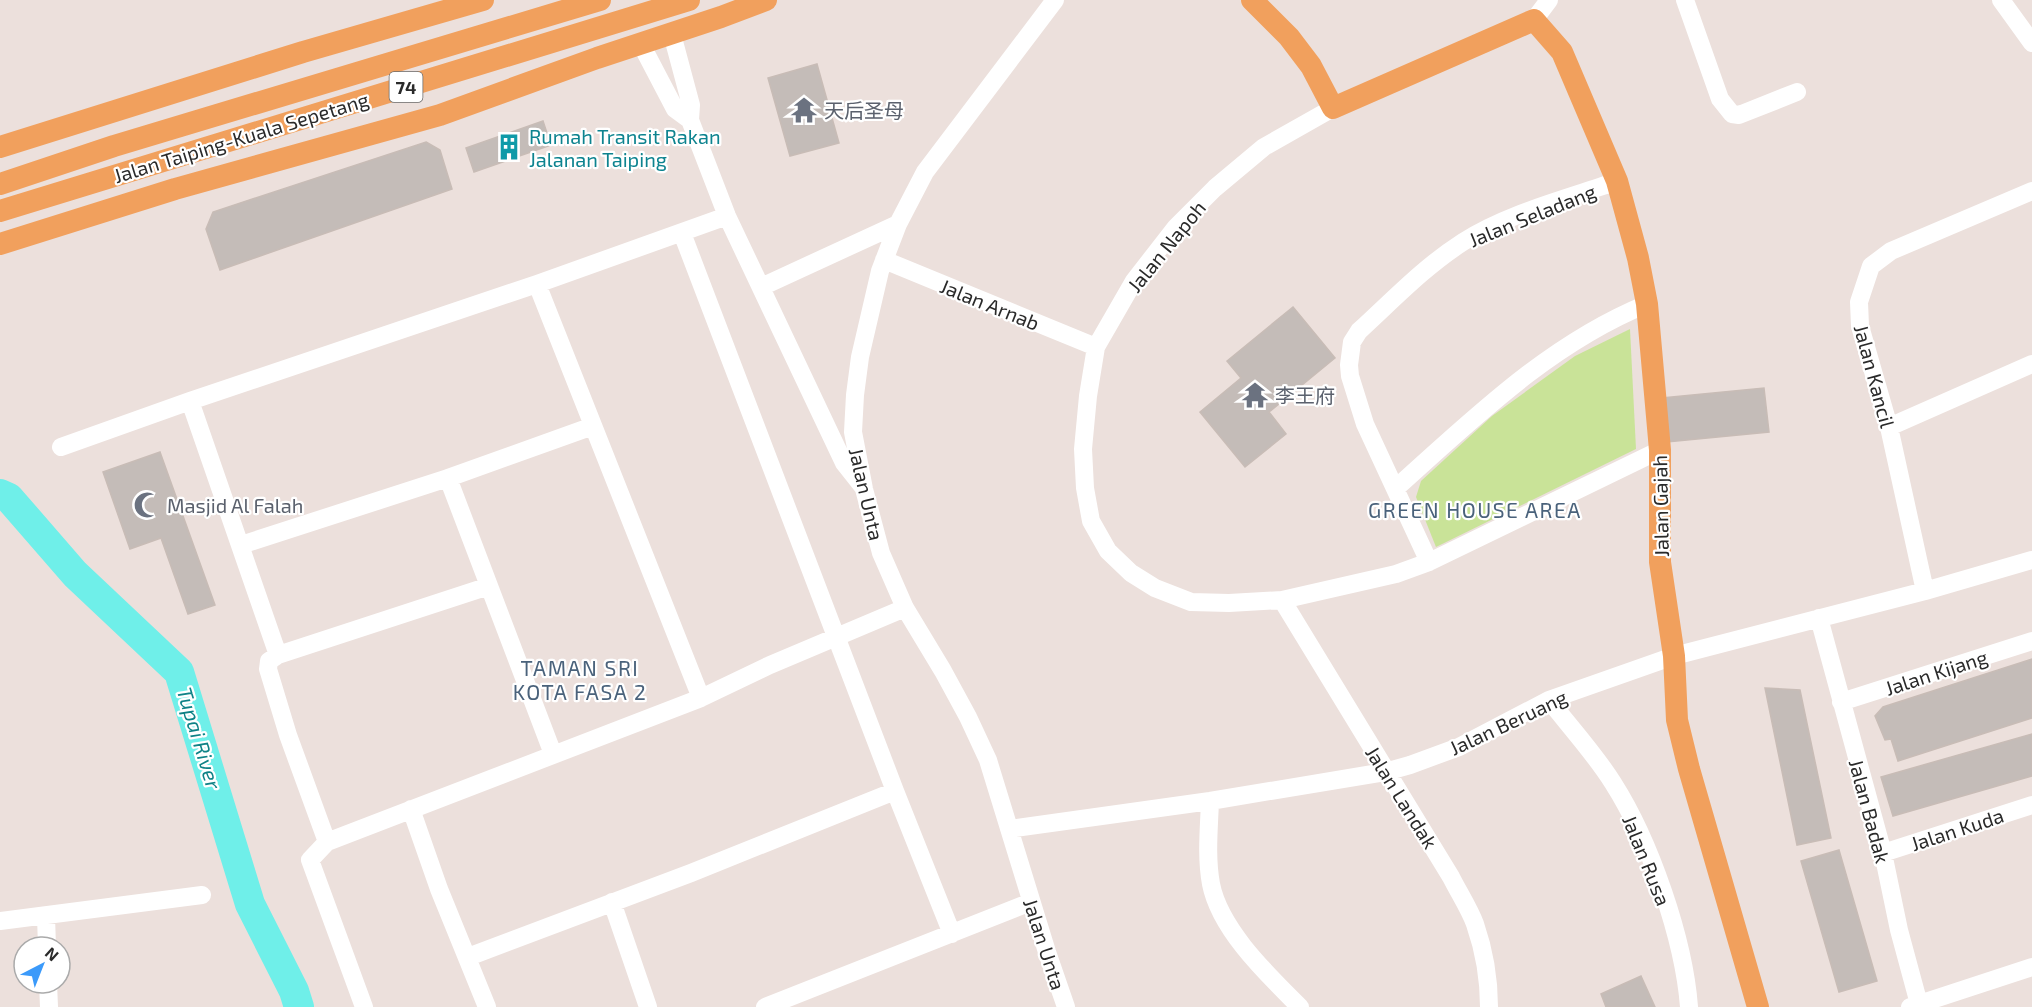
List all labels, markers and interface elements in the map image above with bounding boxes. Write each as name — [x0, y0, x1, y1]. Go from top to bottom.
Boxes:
road number: 74 — [390, 72, 422, 102]
street label: Jalan Taiping-Kuala Sepetang — [111, 87, 371, 187]
temple icon: 天后圣母 — [789, 95, 819, 125]
place label: 天后圣母 — [824, 98, 904, 122]
place label: Rumah Transit Rakan Jalanan Taiping — [529, 124, 721, 171]
building icon: Rumah Transit Rakan Jalanan Taiping — [494, 132, 524, 162]
street label: Jalan Seladang — [1465, 179, 1599, 251]
street label: Jalan Napoh — [1122, 196, 1210, 296]
street label: Jalan Arnab — [937, 273, 1043, 335]
street label: Jalan Kancil — [1850, 322, 1900, 430]
temple icon: 李王府 — [1240, 380, 1270, 410]
place label: 李王府 — [1275, 383, 1335, 407]
street label: Jalan Unta — [845, 445, 889, 543]
street label: Jalan Gajah — [1647, 455, 1673, 557]
mosque icon: Masjid Al Falah — [132, 490, 162, 520]
place label: Masjid Al Falah — [167, 493, 303, 517]
district label: GREEN HOUSE AREA — [1368, 497, 1582, 522]
street label: Jalan Kijang — [1882, 644, 1990, 700]
district label: TAMAN SRI KOTA FASA 2 — [513, 655, 647, 704]
water label: Tupai River — [173, 684, 228, 793]
street label: Jalan Beruang — [1445, 684, 1571, 760]
street label: Jalan Landak — [1361, 741, 1443, 853]
street label: Jalan Badak — [1845, 756, 1895, 866]
street label: Jalan Kuda — [1907, 803, 2007, 855]
street label: Jalan Rusa — [1618, 811, 1676, 909]
street label: Jalan Unta — [1019, 895, 1071, 993]
north arrow — [12, 935, 72, 995]
text: N — [42, 943, 63, 964]

